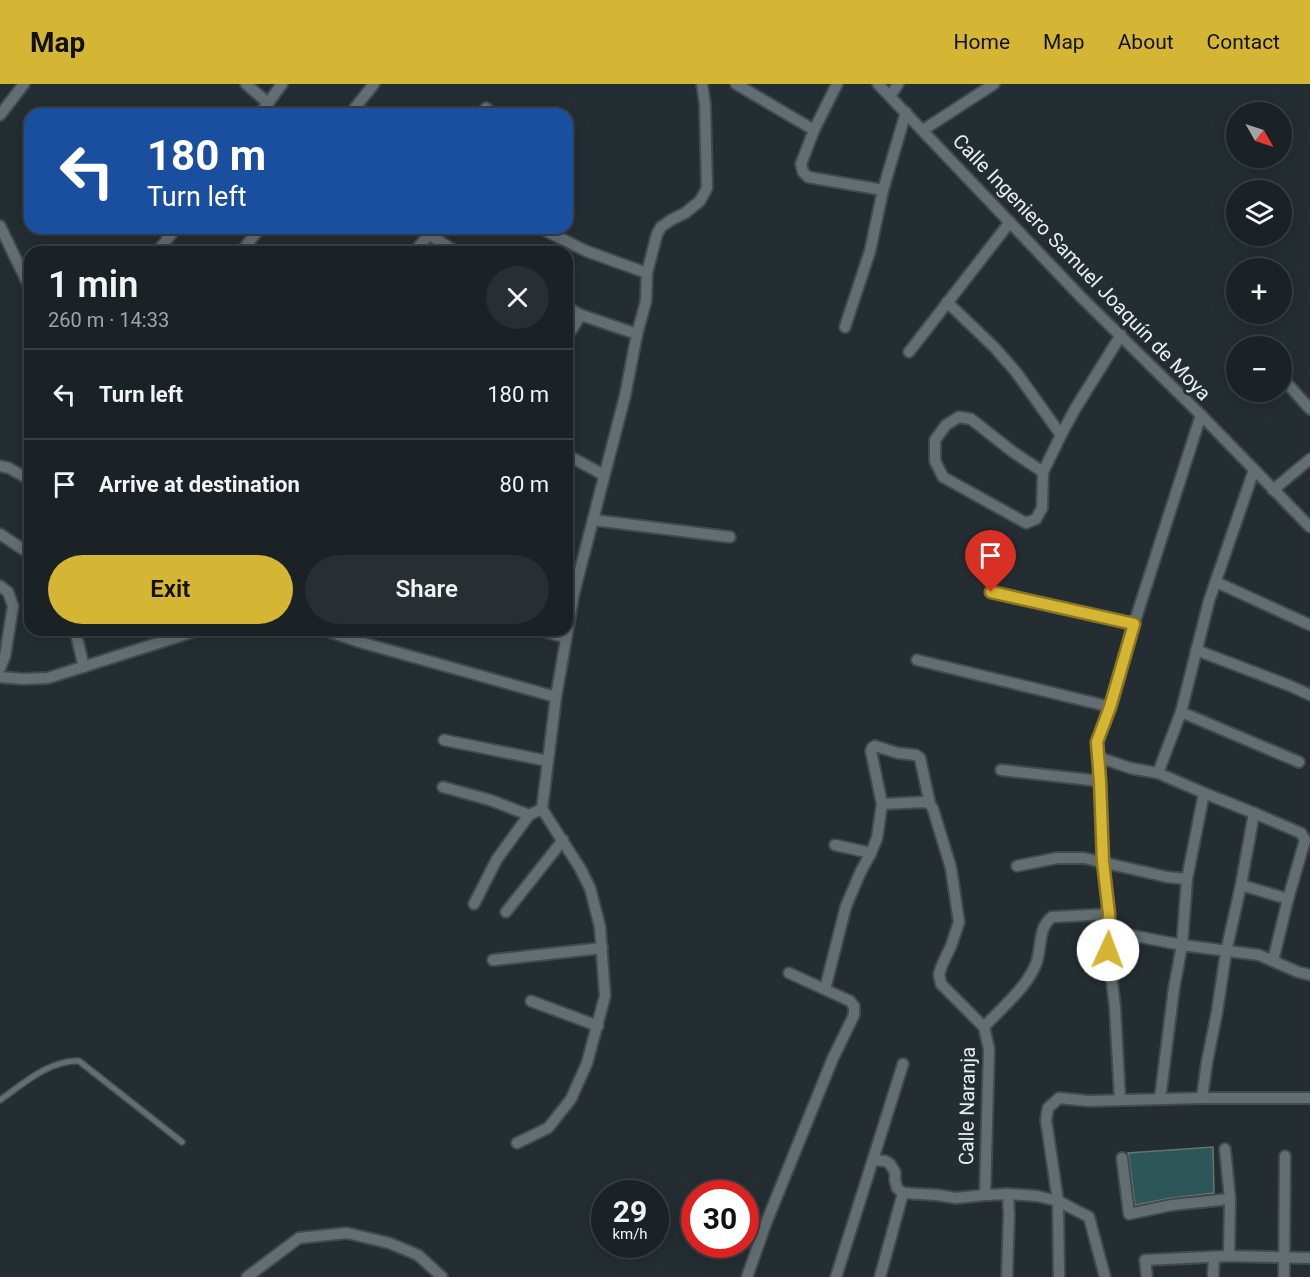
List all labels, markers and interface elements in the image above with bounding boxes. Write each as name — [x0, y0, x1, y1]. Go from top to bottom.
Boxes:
text: Map — [30, 26, 85, 59]
text: Home — [954, 30, 1010, 54]
text: Map — [1043, 30, 1085, 54]
text: About — [1118, 30, 1174, 54]
text: Contact — [1207, 30, 1280, 54]
north arrow — [1226, 102, 1292, 168]
map controls — [1226, 102, 1292, 402]
street label: Calle Ingeniero Samuel Joaquín de Moya — [948, 129, 1216, 405]
text: 180 m — [147, 131, 266, 180]
icon: left — [48, 132, 126, 210]
button: layers — [1226, 180, 1292, 246]
text: Turn left — [147, 181, 247, 213]
button: + — [1226, 258, 1292, 324]
text: 1 min — [48, 264, 138, 306]
button: close — [486, 266, 549, 329]
text: 260 m · 14:33 — [48, 308, 169, 332]
button: − — [1226, 336, 1292, 402]
icon: left — [48, 378, 81, 411]
text: Turn left — [99, 382, 183, 407]
text: 180 m — [487, 382, 549, 407]
icon: arrive — [48, 468, 81, 501]
text: Arrive at destination — [99, 472, 300, 497]
text: 80 m — [500, 472, 549, 497]
pin — [965, 530, 1016, 592]
icon: arrive — [974, 539, 1007, 572]
button: Exit — [48, 555, 293, 624]
button: Share — [305, 555, 549, 624]
position arrow — [1076, 918, 1140, 982]
street label: Calle Naranja — [954, 1047, 980, 1165]
speed limit sign: 30 — [681, 1180, 759, 1258]
text: 29 — [613, 1194, 647, 1229]
text: km/h — [612, 1225, 648, 1243]

